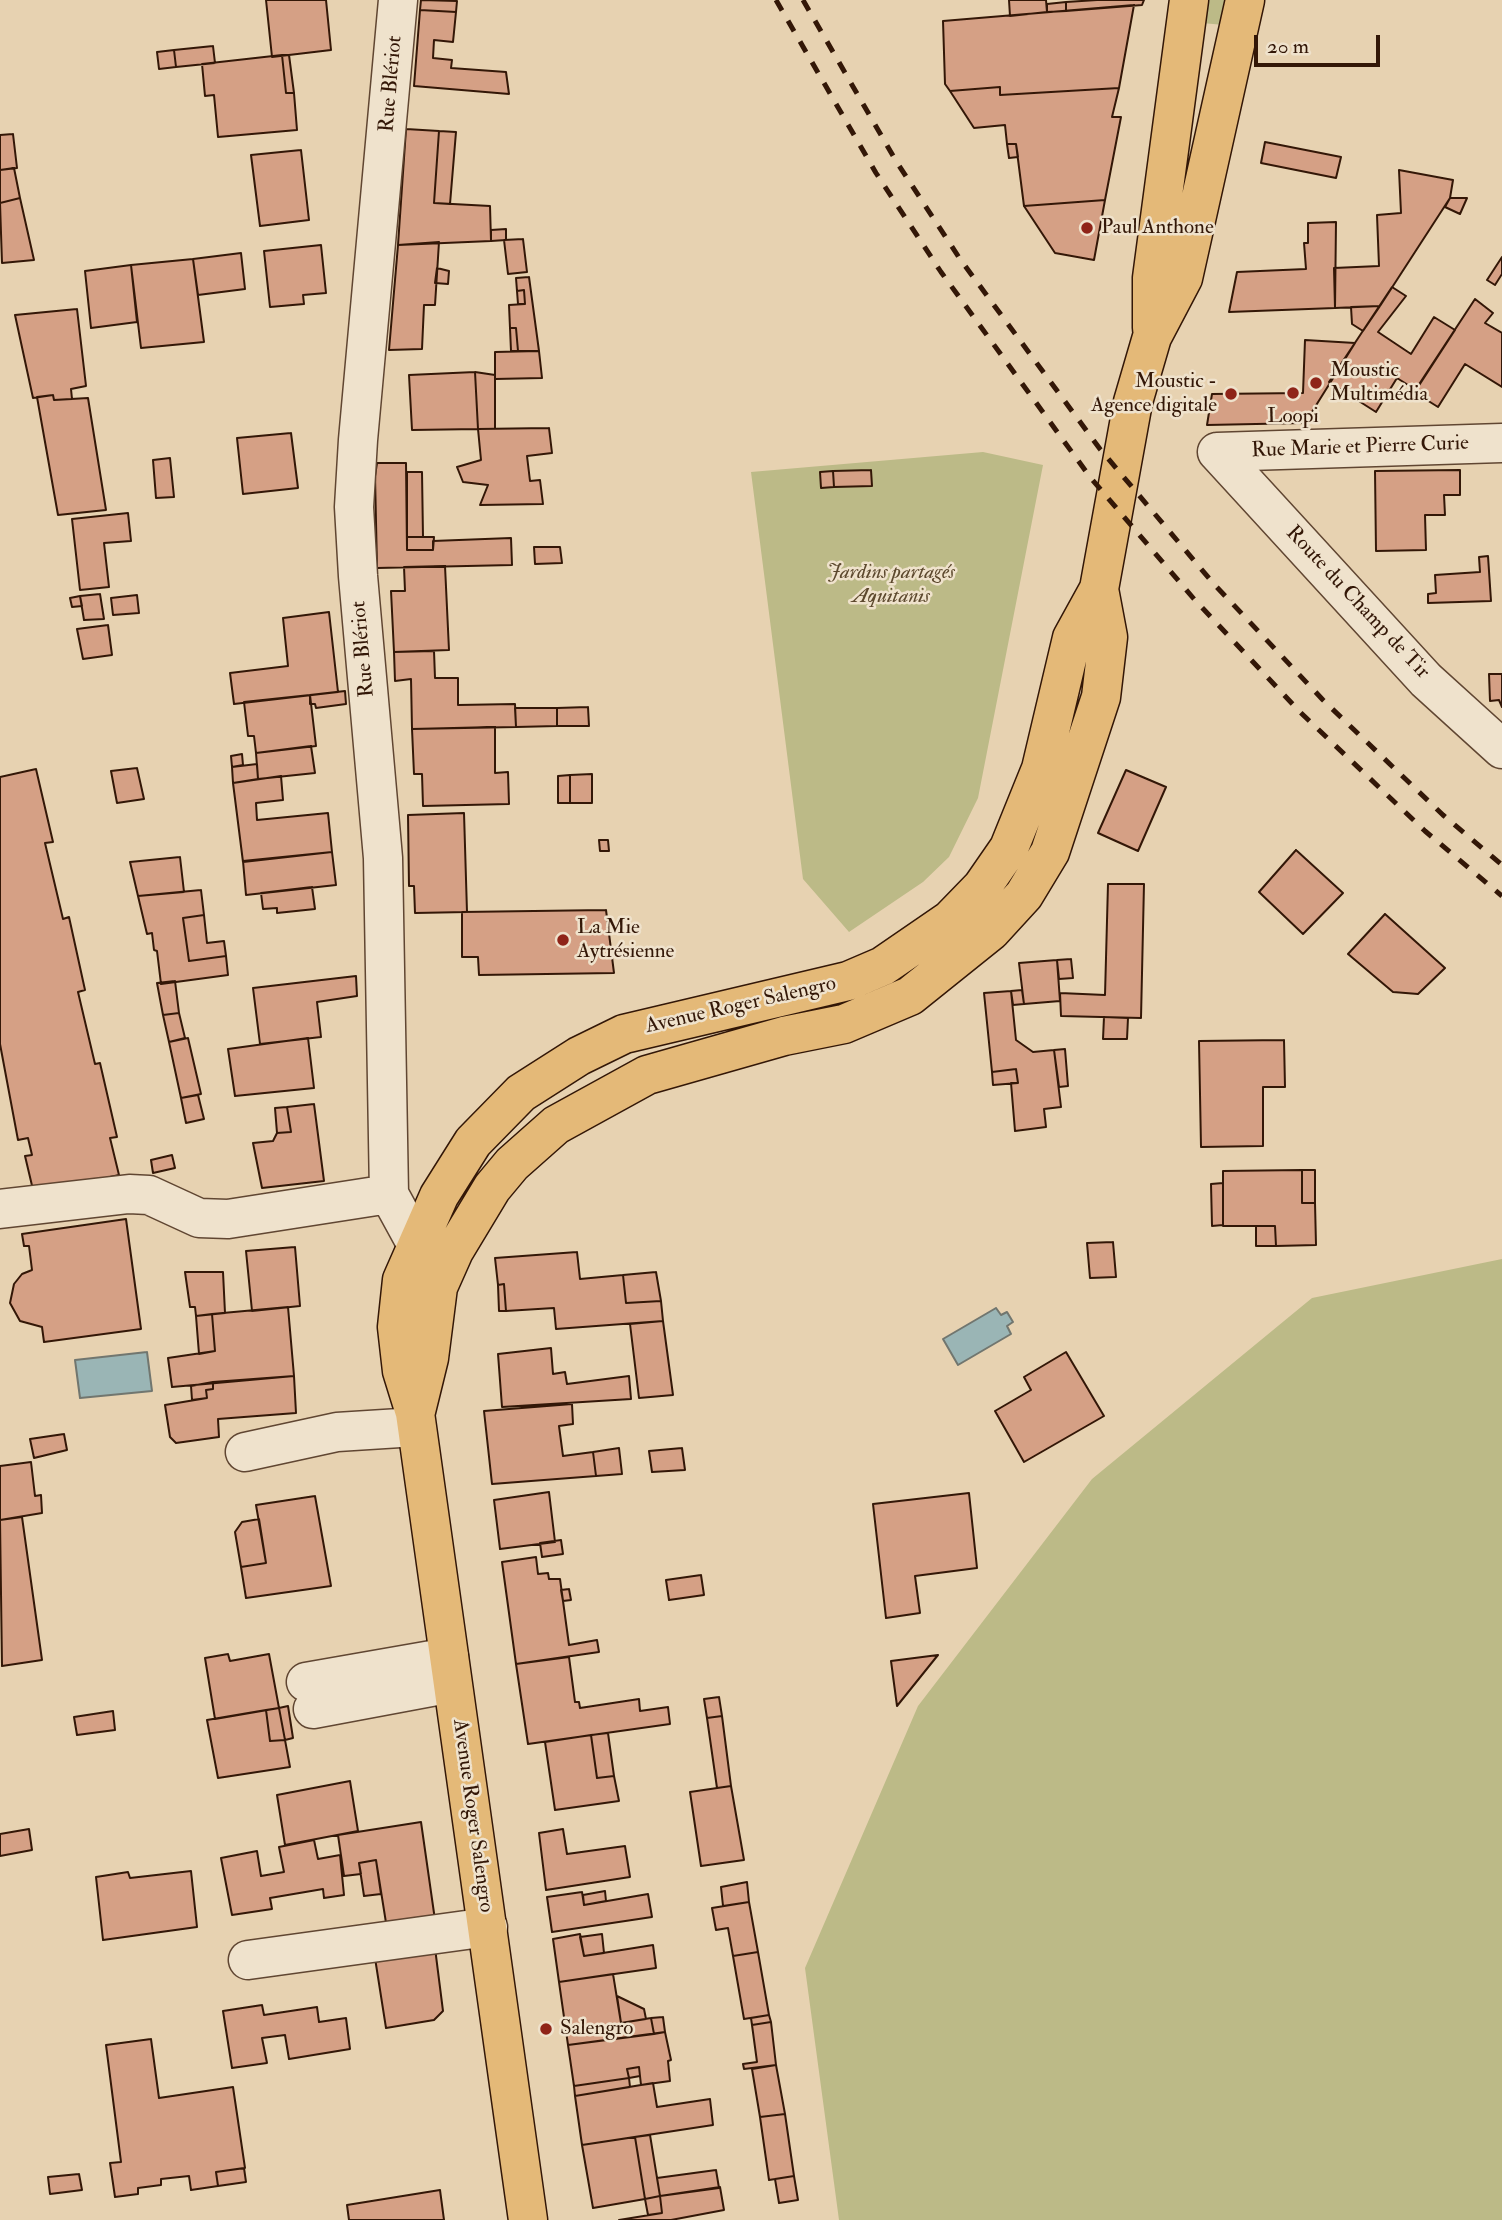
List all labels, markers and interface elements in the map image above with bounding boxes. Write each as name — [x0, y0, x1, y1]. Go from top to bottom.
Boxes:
scale bar — [1257, 21, 1383, 65]
text: 20 m — [1267, 33, 1309, 60]
street label: Rue Blériot — [375, 35, 409, 133]
place label: Paul Anthone — [1101, 215, 1214, 241]
marker: Paul Anthone — [1079, 220, 1095, 236]
place label: Moustic Multimédia — [1330, 358, 1428, 408]
place label: Moustic - Agence digitale — [1091, 369, 1217, 419]
marker: Moustic Multimédia — [1308, 375, 1324, 391]
marker: Loopi — [1285, 385, 1301, 401]
marker: Moustic - Agence digitale — [1223, 386, 1239, 402]
place label: Loopi — [1267, 404, 1319, 430]
street label: Rue Marie et Pierre Curie — [1251, 432, 1469, 464]
street label: Route du Champ de Tir — [1280, 521, 1434, 685]
park label: Jardins partagés Aquitanis — [827, 560, 955, 610]
street label: Rue Blériot — [347, 600, 381, 698]
place label: La Mie Aytrésienne — [577, 915, 674, 965]
marker: La Mie Aytrésienne — [555, 932, 571, 948]
street label: Avenue Roger Salengro — [643, 972, 839, 1040]
street label: Avenue Roger Salengro — [446, 1718, 498, 1914]
place label: Salengro — [560, 2016, 633, 2042]
marker: Salengro — [538, 2021, 554, 2037]

